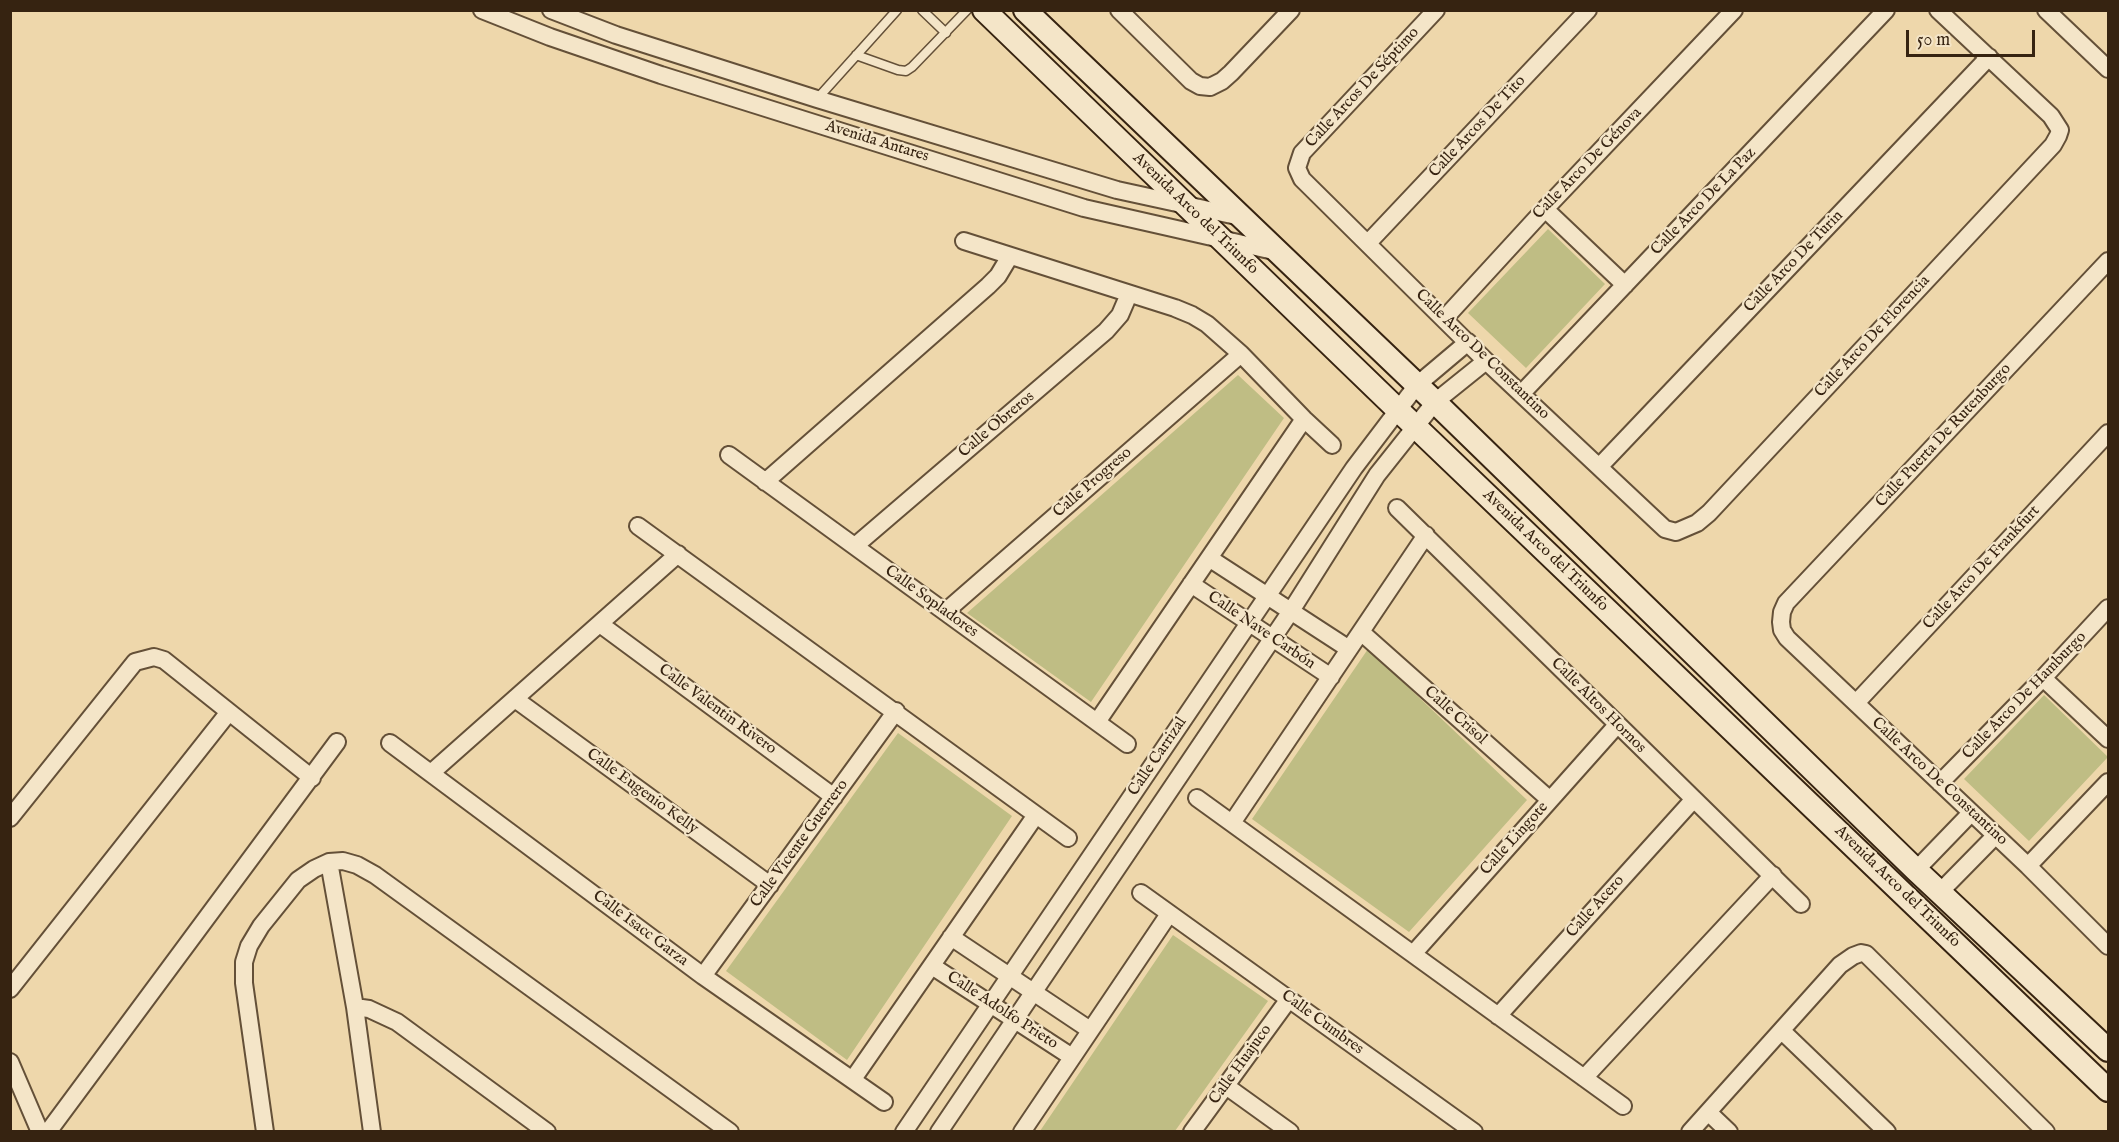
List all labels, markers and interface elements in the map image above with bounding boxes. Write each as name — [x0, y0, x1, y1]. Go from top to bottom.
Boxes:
scale bar — [1909, 18, 2038, 56]
street label: Calle Arcos De Séptimo — [1302, 24, 1424, 152]
text: 50 m — [1917, 29, 1950, 52]
street label: Calle Arcos De Tito — [1426, 72, 1530, 182]
street label: Calle Arco De Génova — [1530, 104, 1646, 224]
street label: Avenida Antares — [823, 117, 931, 167]
street label: Calle Arco De La Paz — [1648, 144, 1760, 260]
street label: Avenida Arco del Triunfo — [1128, 149, 1262, 279]
street label: Calle Arco De Turin — [1740, 207, 1848, 317]
street label: Calle Arco De Florencia — [1811, 272, 1935, 402]
street label: Calle Arco De Constantino — [1411, 286, 1553, 424]
street label: Calle Puerta De Rutenburgo — [1872, 360, 2016, 512]
street label: Calle Obreros — [955, 388, 1039, 462]
street label: Calle Progreso — [1050, 444, 1136, 522]
street label: Avenida Arco del Triunfo — [1478, 486, 1612, 616]
street label: Calle Arco De Frankfurt — [1920, 502, 2044, 634]
street label: Calle Sopladores — [881, 562, 981, 642]
street label: Calle Nave Carbón — [1204, 588, 1318, 674]
street label: Calle Arco De Hamburgo — [1959, 628, 2091, 764]
street label: Calle Altos Hornos — [1546, 654, 1650, 758]
street label: Calle Valentin Rivero — [654, 661, 780, 759]
street label: Calle Crisol — [1420, 683, 1490, 749]
street label: Calle Carrizal — [1125, 714, 1191, 800]
street label: Calle Arco De Constantino — [1867, 714, 2011, 850]
street label: Calle Eugenio Kelly — [582, 745, 702, 839]
street label: Calle Vicente Guerrero — [747, 776, 853, 912]
street label: Calle Lingote — [1477, 798, 1553, 880]
street label: Avenida Arco del Triunfo — [1830, 822, 1964, 952]
street label: Calle Acero — [1563, 872, 1629, 942]
street label: Calle Isacc Garza — [589, 887, 691, 971]
street label: Calle Adolfo Prieto — [943, 968, 1061, 1054]
street label: Calle Cumbres — [1277, 987, 1367, 1059]
street label: Calle Huajuco — [1206, 1021, 1276, 1109]

